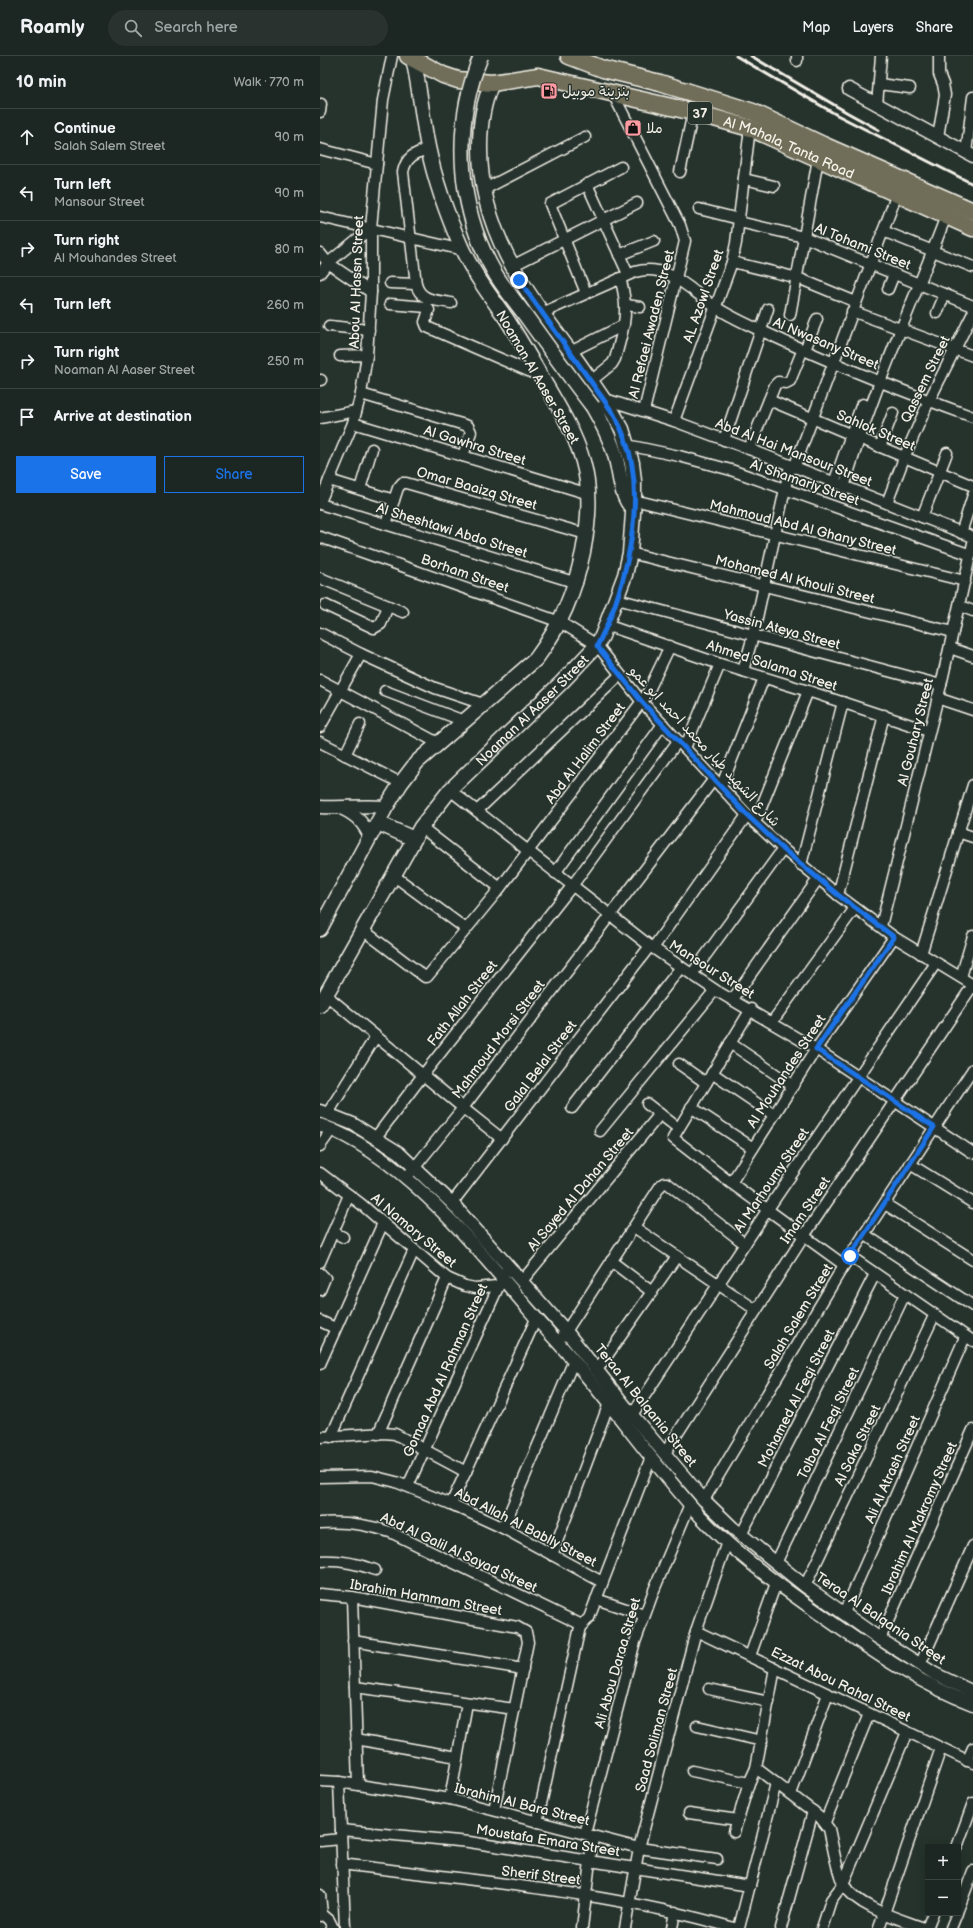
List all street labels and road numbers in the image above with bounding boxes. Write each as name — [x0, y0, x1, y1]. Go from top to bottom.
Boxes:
road number: 37 — [688, 102, 712, 124]
street label: Al Mahala, Tanta Road — [722, 113, 857, 183]
street label: Abou Al Hassn Street — [346, 214, 367, 349]
street label: Al Tohami Street — [812, 219, 914, 274]
street label: Al Refaei Awaden Street — [625, 247, 678, 400]
street label: AL Azowl Street — [680, 247, 728, 345]
street label: Noaman Al Aaser Street — [492, 307, 583, 448]
street label: Al Nwasany Street — [770, 313, 882, 374]
street label: Qassem Street — [897, 332, 954, 425]
street label: Sahlok Street — [834, 406, 918, 455]
street label: Abd Al Hai Mansour Street — [713, 415, 875, 490]
street label: Al Gawhra Street — [422, 422, 529, 469]
street label: Al Shamarly Street — [748, 456, 862, 509]
street label: Omar Baaizq Street — [415, 463, 540, 514]
street label: Mahmoud Abd Al Ghany Street — [708, 496, 899, 559]
street label: Al Sheshtawi Abdo Street — [374, 499, 530, 562]
street label: Borham Street — [419, 550, 512, 597]
street label: Mohamed Al Khouli Street — [713, 551, 877, 608]
street label: Yassin Ateya Street — [721, 605, 843, 653]
street label: Ahmed Salama Street — [704, 636, 840, 695]
street label: Noaman Al Aaser Street — [472, 651, 593, 770]
street label: شارع الشهيد طيار محمد احمد ابو عمو — [624, 662, 784, 831]
street label: Al Gouhary Street — [894, 676, 937, 788]
street label: Abd Al Halim Street — [542, 699, 629, 807]
street label: Mansour Street — [666, 936, 758, 1003]
street label: Fath Allah Street — [424, 957, 502, 1050]
street label: Mahmoud Morsi Street — [448, 976, 549, 1102]
street label: Al Mouhandes Street — [743, 1011, 830, 1131]
street label: Galal Belal Street — [500, 1017, 581, 1115]
street label: Al Sayed Al Dahan Street — [524, 1124, 637, 1255]
street label: Al Marhoumy Street — [730, 1124, 813, 1236]
street label: Imam Street — [777, 1173, 834, 1247]
street label: Al Namory Street — [367, 1190, 460, 1272]
street label: Salah Salem Street — [760, 1260, 837, 1372]
street label: Gomaa Abd Al Rahman Street — [399, 1280, 492, 1460]
street label: Mohamed Al Feqi Street — [754, 1326, 839, 1470]
street label: Teraa Al Balqania Street — [591, 1341, 701, 1471]
street label: Tolba Al Feqi Street — [794, 1364, 863, 1482]
street label: Al Saka Street — [831, 1401, 885, 1489]
street label: Ali Al Atrash Street — [861, 1412, 924, 1526]
street label: Ibrahim Al Makromy Street — [878, 1439, 961, 1597]
street label: Abd Allah Al Bablly Street — [452, 1484, 600, 1571]
street label: Abd Al Galil Al Sayad Street — [378, 1509, 540, 1597]
street label: Teraa Al Balqania Street — [813, 1569, 949, 1669]
street label: Ibrahim Hammam Street — [349, 1576, 504, 1619]
street label: Ali Abou Daraa Street — [591, 1595, 644, 1730]
street label: Ezzat Abou Rahal Street — [768, 1643, 914, 1726]
street label: Saad Soliman Street — [632, 1665, 681, 1794]
street label: Ibrahim Al Bara Street — [452, 1779, 592, 1830]
street label: Moustafa Emara Street — [475, 1821, 622, 1860]
street label: Sherif Street — [501, 1862, 582, 1889]

